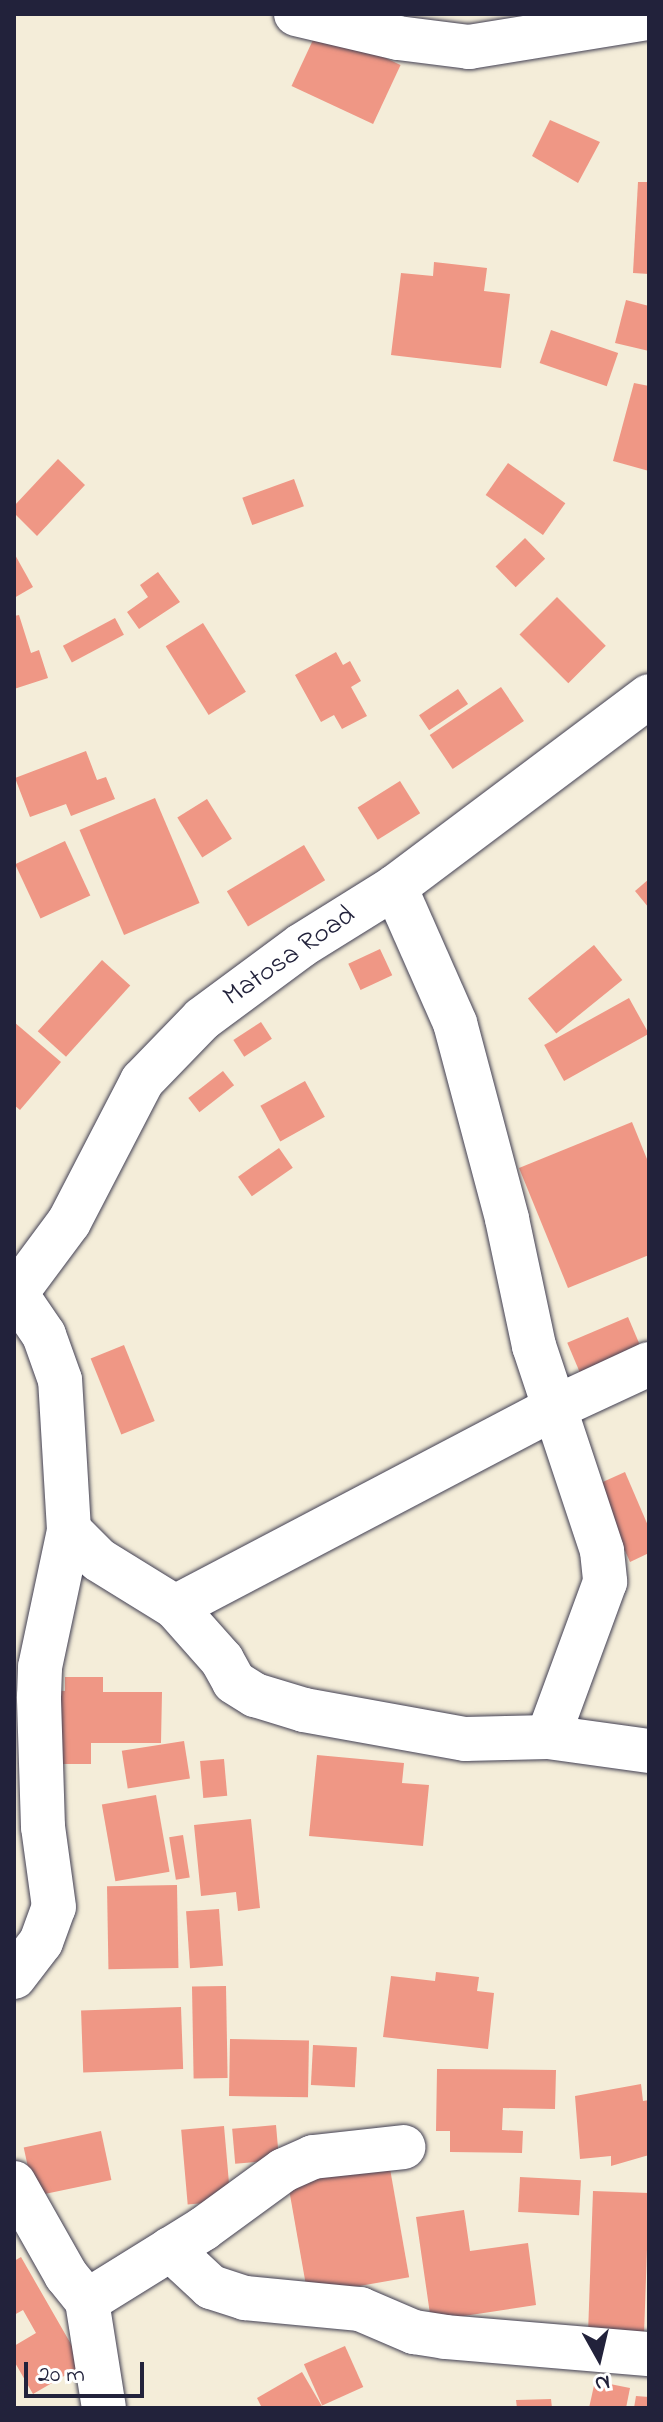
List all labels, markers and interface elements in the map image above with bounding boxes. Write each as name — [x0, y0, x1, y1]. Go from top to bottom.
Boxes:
street label: Matosa Road — [218, 899, 362, 1015]
north arrow — [559, 2318, 639, 2398]
scale bar — [28, 2346, 148, 2396]
text: 20 m — [38, 2358, 85, 2393]
text: N — [593, 2365, 612, 2399]

